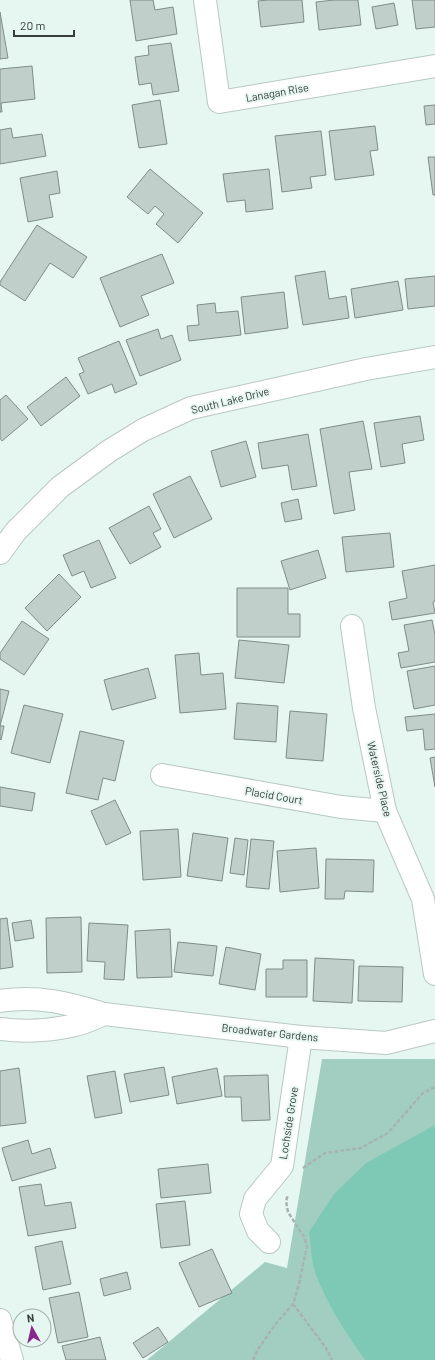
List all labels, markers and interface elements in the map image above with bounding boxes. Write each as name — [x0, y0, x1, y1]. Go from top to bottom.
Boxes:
scale bar — [14, 12, 74, 38]
text: 20 m — [20, 18, 46, 32]
street label: Lanagan Rise — [244, 80, 310, 104]
street label: South Lake Drive — [190, 384, 271, 416]
street label: Waterside Place — [365, 740, 395, 818]
street label: Placid Court — [244, 784, 304, 806]
street label: Broadwater Gardens — [221, 1020, 319, 1044]
street label: Lochside Grove — [276, 1086, 300, 1160]
north arrow — [12, 1308, 52, 1348]
text: N — [26, 1311, 35, 1325]

